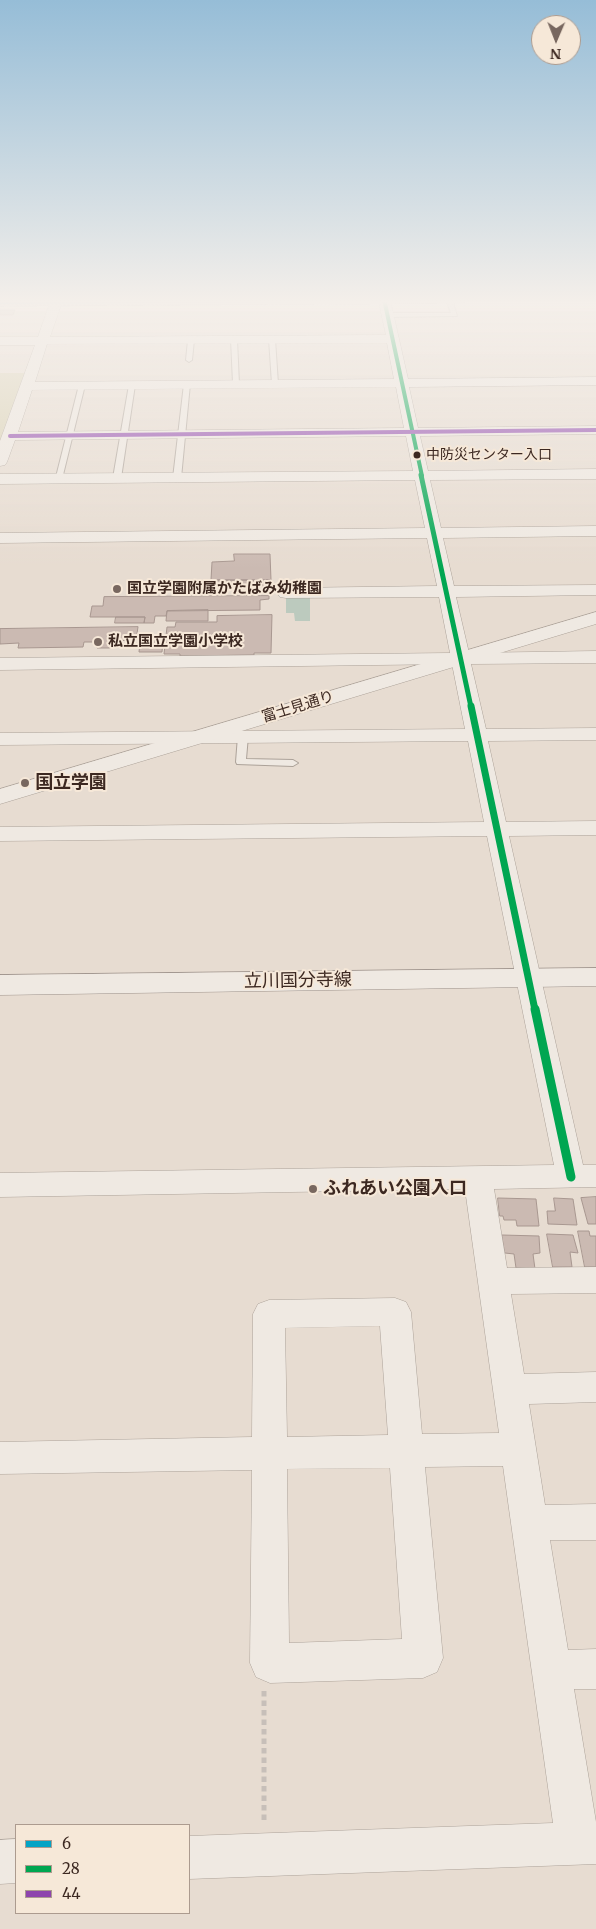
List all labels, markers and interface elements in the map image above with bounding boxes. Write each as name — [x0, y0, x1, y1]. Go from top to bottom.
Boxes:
north arrow — [531, 15, 581, 65]
text: N — [550, 45, 561, 63]
place label: 中防災センター入口 — [426, 447, 552, 463]
marker: 中防災センター入口 — [412, 450, 422, 460]
place label: 国立学園附属かたばみ幼稚園 — [127, 580, 322, 598]
marker: 国立学園附属かたばみ幼稚園 — [111, 583, 123, 595]
place label: 私立国立学園小学校 — [108, 633, 243, 651]
marker: 私立国立学園小学校 — [92, 636, 104, 648]
street label: 富士見通り — [260, 687, 336, 727]
place label: 国立学園 — [35, 772, 107, 794]
marker: 国立学園 — [19, 777, 31, 789]
street label: 立川国分寺線 — [244, 969, 352, 993]
place label: ふれあい公園入口 — [323, 1178, 467, 1200]
marker: ふれあい公園入口 — [307, 1183, 319, 1195]
legend — [15, 1824, 190, 1914]
text: 6 — [62, 1834, 71, 1853]
text: 28 — [62, 1859, 80, 1878]
text: 44 — [62, 1884, 80, 1903]

